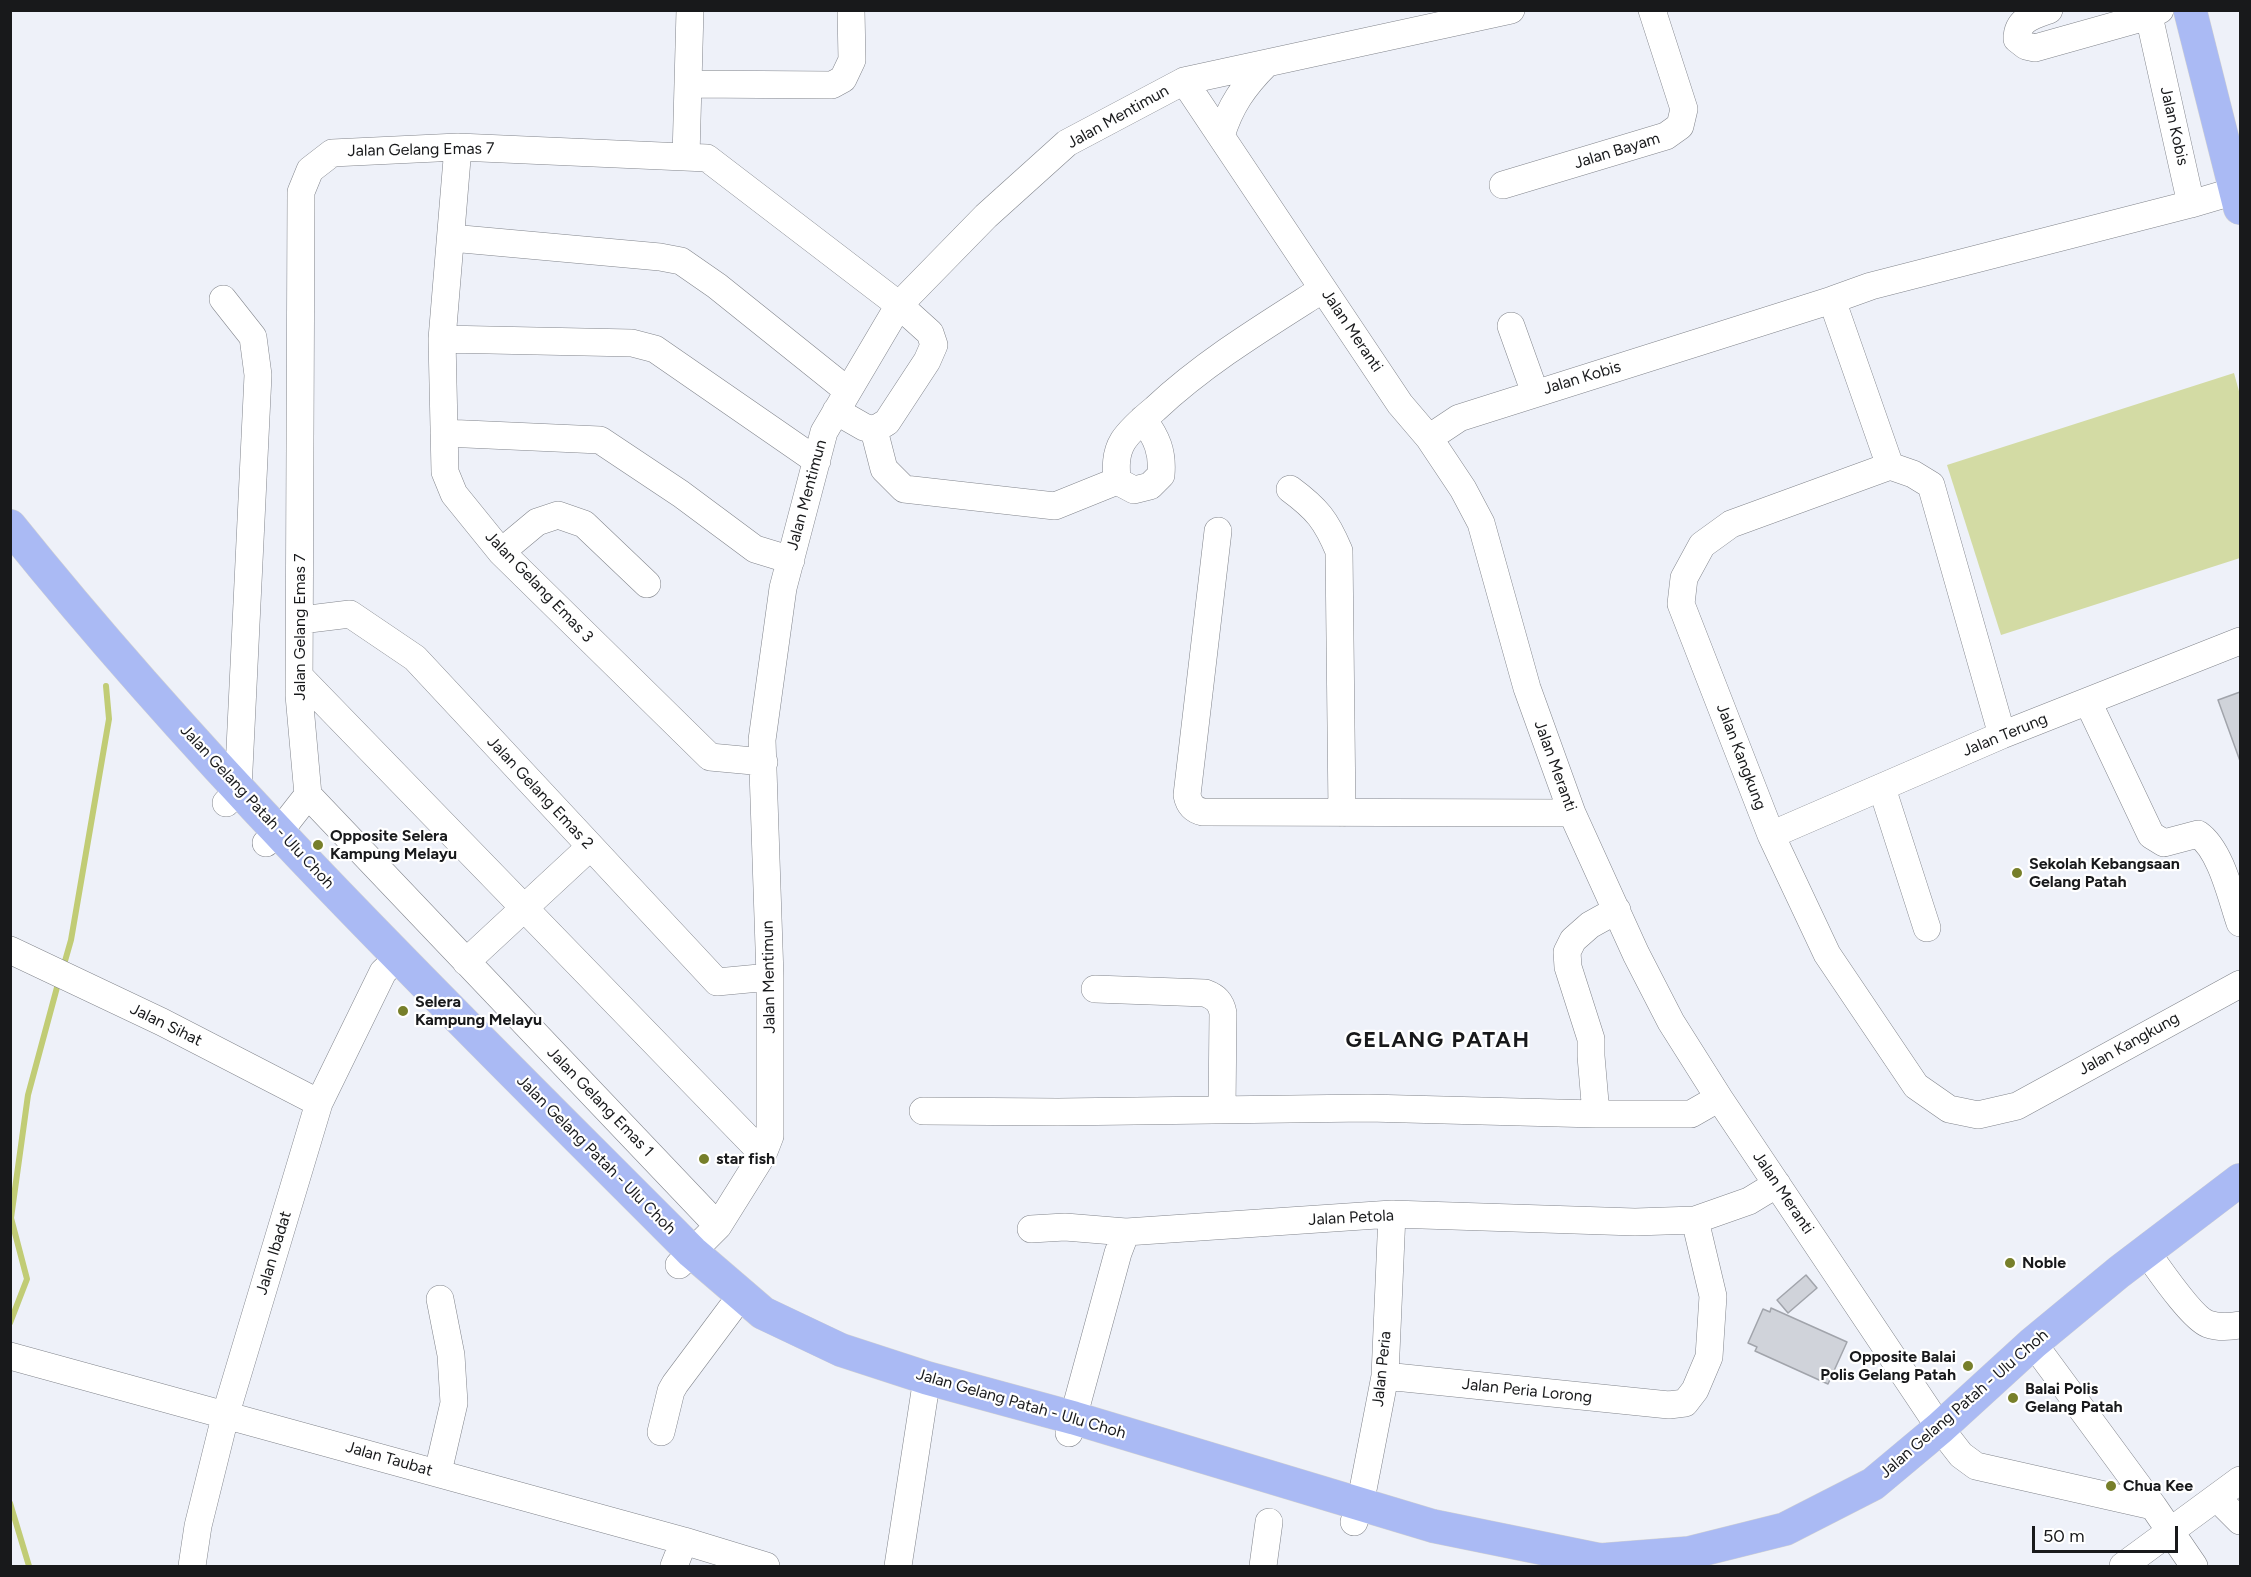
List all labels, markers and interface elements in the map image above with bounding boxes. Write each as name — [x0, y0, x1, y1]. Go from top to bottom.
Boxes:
street label: Jalan Mentimun — [1064, 81, 1172, 153]
street label: Jalan Kobis — [2156, 85, 2192, 167]
street label: Jalan Bayam — [1572, 129, 1662, 173]
street label: Jalan Gelang Emas 7 — [347, 139, 495, 161]
street label: Jalan Meranti — [1317, 286, 1387, 376]
street label: Jalan Kobis — [1541, 357, 1623, 399]
street label: Jalan Mentimun — [783, 438, 831, 552]
street label: Jalan Gelang Emas 3 — [481, 527, 597, 647]
street label: Jalan Gelang Emas 7 — [290, 553, 310, 701]
street label: Jalan Kangkung — [1712, 701, 1770, 813]
street label: Jalan Terung — [1960, 709, 2050, 761]
street label: Jalan Meranti — [1530, 718, 1580, 814]
street label: Jalan Gelang Patah - Ulu Choh — [176, 721, 338, 893]
street label: Jalan Gelang Emas 2 — [483, 733, 597, 853]
place label: Opposite Selera Kampung Melayu — [330, 826, 457, 864]
marker: Opposite Selera Kampung Melayu — [311, 838, 325, 852]
place label: Sekolah Kebangsaan Gelang Patah — [2029, 854, 2180, 892]
marker: Sekolah Kebangsaan Gelang Patah — [2010, 866, 2024, 880]
street label: Jalan Mentimun — [758, 920, 780, 1034]
place label: Selera Kampung Melayu — [415, 992, 542, 1030]
street label: Jalan Sihat — [127, 999, 205, 1051]
marker: Selera Kampung Melayu — [396, 1004, 410, 1018]
street label: Jalan Kangkung — [2075, 1008, 2183, 1080]
district label: GELANG PATAH — [1346, 1028, 1530, 1054]
street label: Jalan Gelang Emas 1 — [543, 1043, 657, 1161]
street label: Jalan Gelang Patah - Ulu Choh — [512, 1071, 680, 1239]
street label: Jalan Meranti — [1748, 1148, 1818, 1238]
place label: star fish — [716, 1149, 775, 1169]
marker: star fish — [697, 1152, 711, 1166]
street label: Jalan Petola — [1308, 1206, 1394, 1230]
street label: Jalan Ibadat — [252, 1209, 296, 1297]
place label: Noble — [2022, 1253, 2066, 1273]
marker: Noble — [2003, 1256, 2017, 1270]
street label: Jalan Gelang Patah - Ulu Choh — [1876, 1326, 2052, 1482]
street label: Jalan Peria — [1368, 1330, 1396, 1408]
place label: Opposite Balai Polis Gelang Patah — [1820, 1347, 1956, 1385]
marker: Opposite Balai Polis Gelang Patah — [1961, 1359, 1975, 1373]
street label: Jalan Gelang Patah - Ulu Choh — [914, 1365, 1128, 1443]
street label: Jalan Peria Lorong — [1461, 1375, 1593, 1407]
place label: Balai Polis Gelang Patah — [2025, 1379, 2123, 1417]
marker: Balai Polis Gelang Patah — [2006, 1391, 2020, 1405]
street label: Jalan Taubat — [343, 1437, 435, 1481]
place label: Chua Kee — [2123, 1476, 2193, 1496]
marker: Chua Kee — [2104, 1479, 2118, 1493]
scale bar — [2035, 1514, 2180, 1552]
text: 50 m — [2043, 1525, 2085, 1547]

